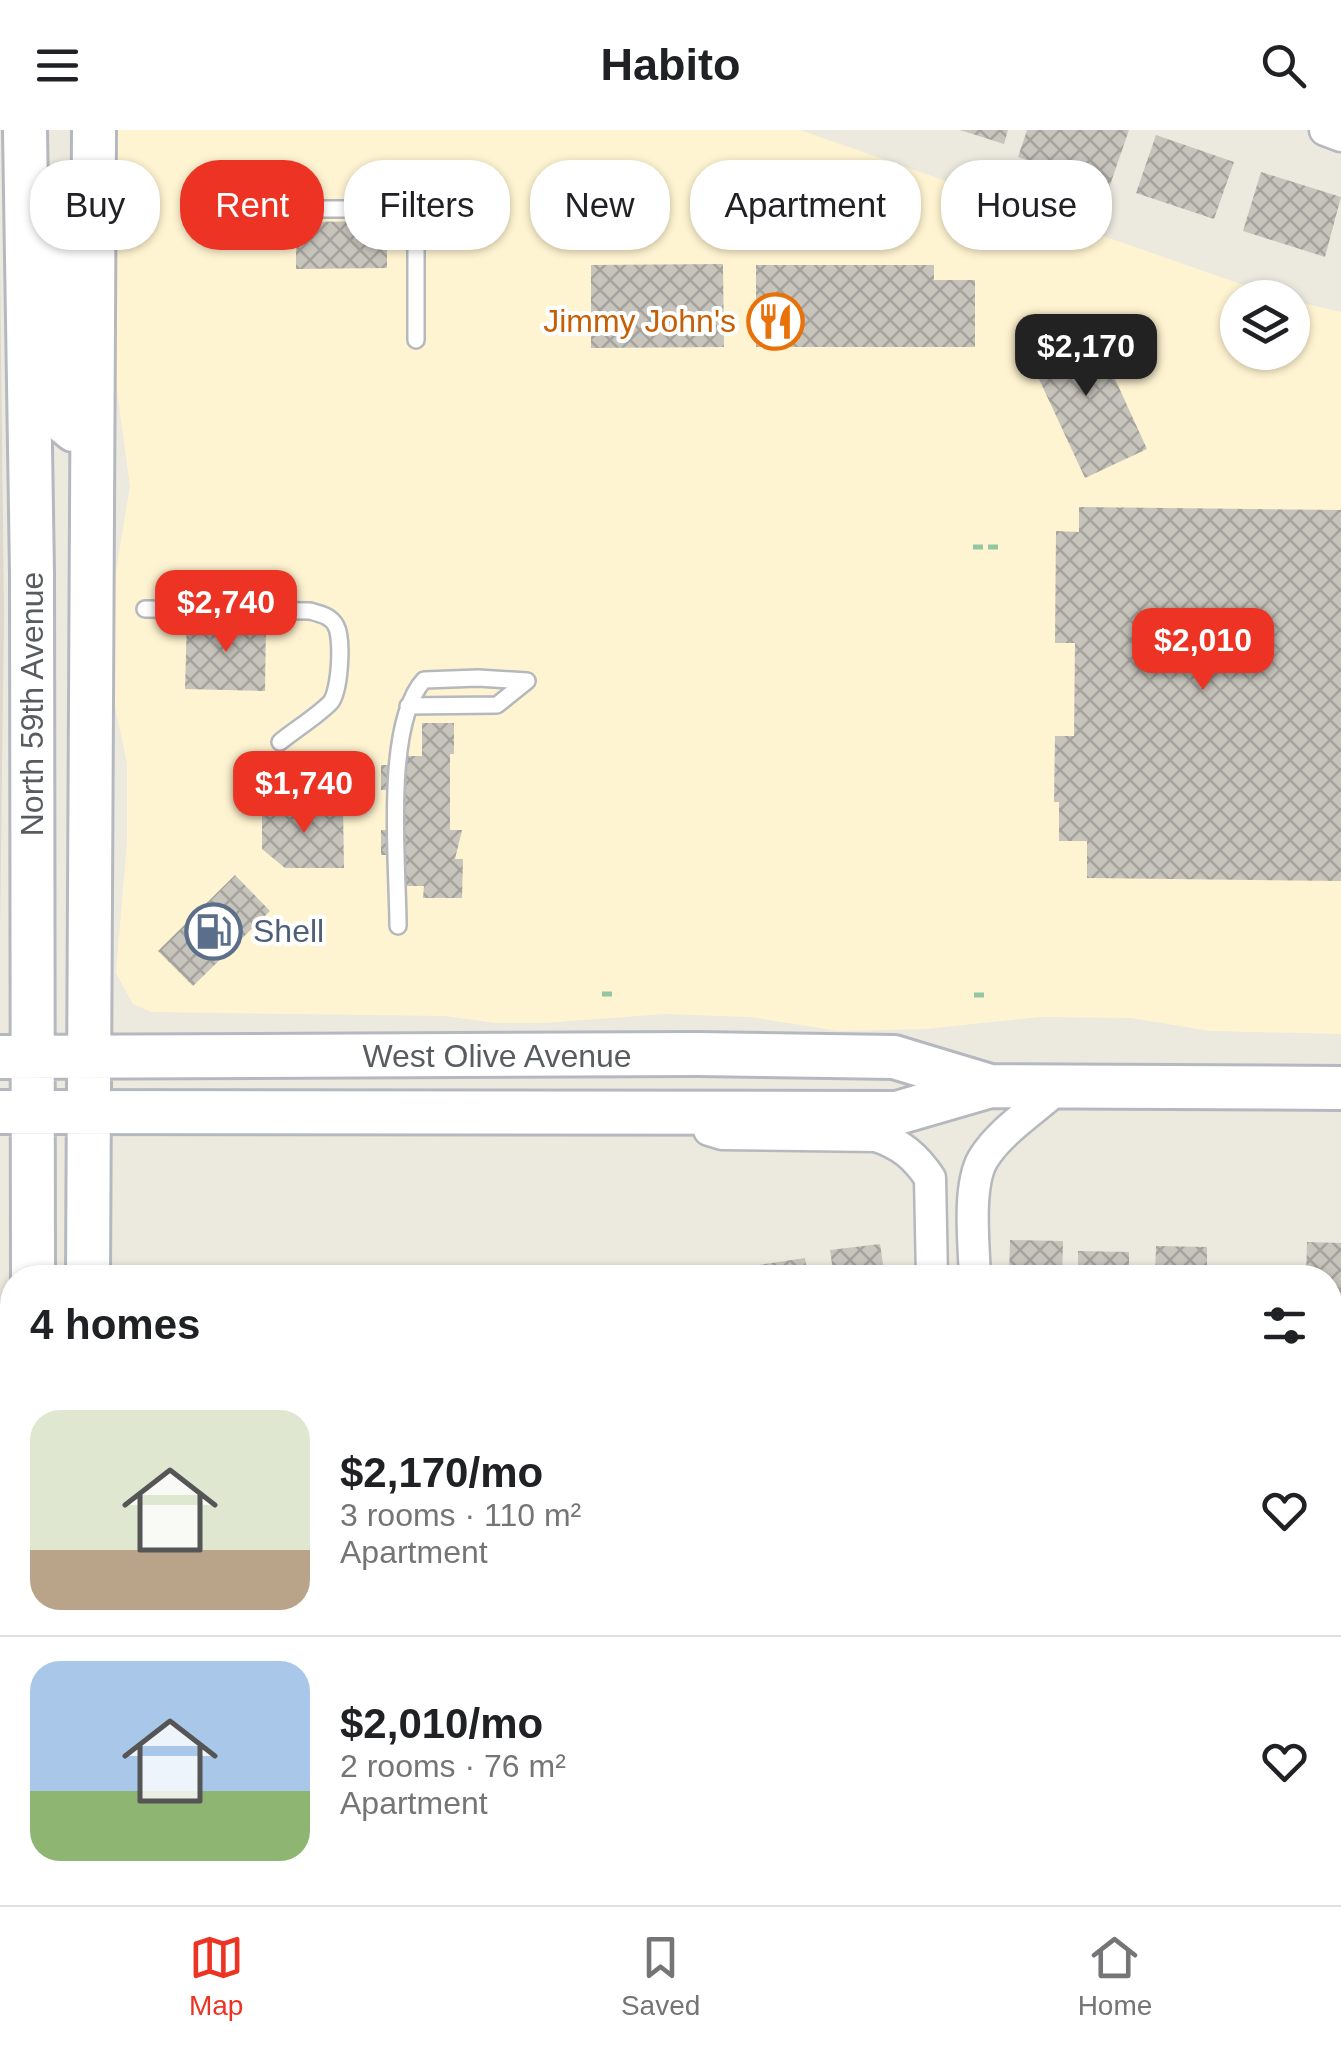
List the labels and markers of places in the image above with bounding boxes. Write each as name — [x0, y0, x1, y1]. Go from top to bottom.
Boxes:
restaurant icon: Jimmy John's — [745, 291, 805, 351]
place label: Jimmy John's — [543, 303, 736, 339]
pin: $2,170 — [1005, 314, 1167, 399]
pin: $2,740 — [145, 570, 307, 655]
pin: $2,010 — [1122, 608, 1284, 693]
pin: $1,740 — [223, 751, 385, 836]
fuel station icon: Shell — [184, 901, 244, 961]
place label: Shell — [253, 913, 324, 949]

